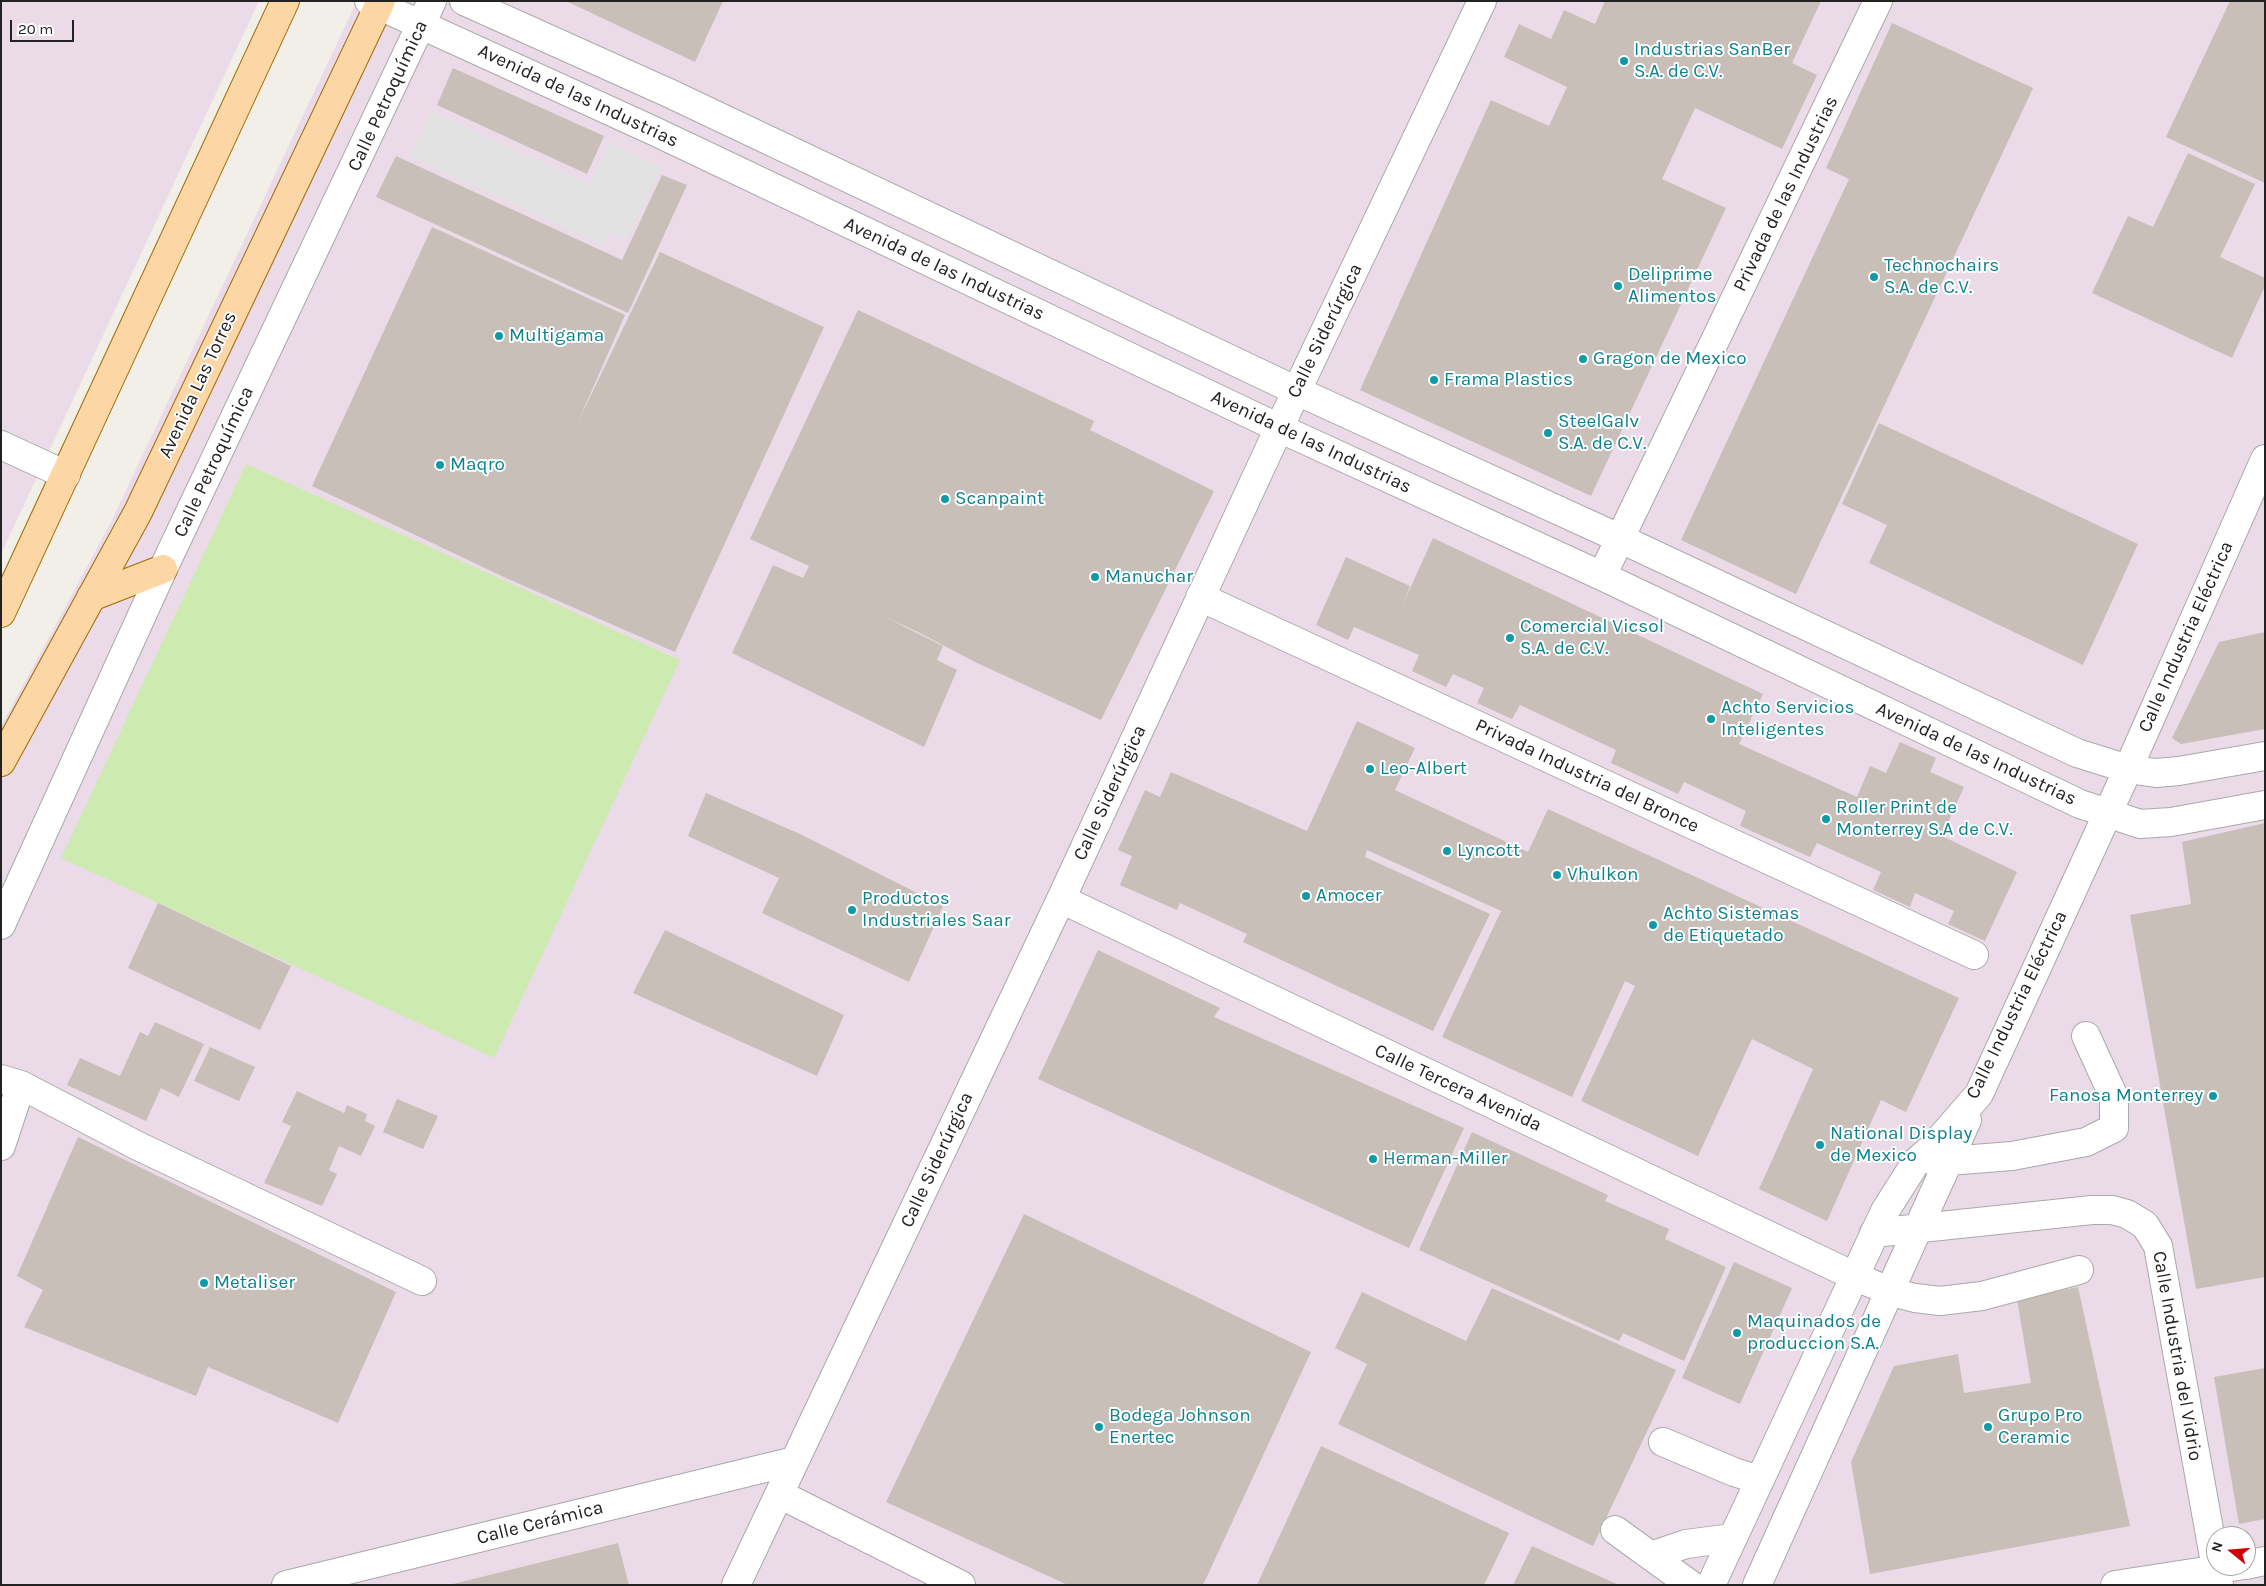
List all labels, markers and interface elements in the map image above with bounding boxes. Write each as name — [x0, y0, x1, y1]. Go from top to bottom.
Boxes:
scale bar — [12, 10, 76, 42]
street label: Calle Petroquímica — [343, 17, 433, 175]
text: 20 m — [18, 20, 53, 38]
street label: Avenida de las Industrias — [474, 39, 682, 153]
place label: Industrias SanBer S.A. de C.V. — [1634, 39, 1790, 83]
marker: Industrias SanBer S.A. de C.V. — [1618, 55, 1630, 67]
street label: Privada de las Industrias — [1729, 93, 1843, 295]
street label: Avenida de las Industrias — [840, 212, 1048, 326]
place label: Technochairs S.A. de C.V. — [1884, 255, 1999, 299]
street label: Calle Siderúrgica — [1283, 260, 1367, 402]
place label: Deliprime Alimentos — [1628, 264, 1716, 308]
marker: Technochairs S.A. de C.V. — [1868, 271, 1880, 283]
marker: Deliprime Alimentos — [1612, 280, 1624, 292]
street label: Avenida Las Torres — [154, 308, 242, 462]
place label: Multigama — [509, 325, 604, 347]
marker: Multigama — [493, 330, 505, 342]
place label: Gragon de Mexico — [1593, 348, 1747, 370]
marker: Gragon de Mexico — [1577, 353, 1589, 365]
place label: Frama Plastics — [1444, 369, 1573, 391]
marker: Frama Plastics — [1428, 374, 1440, 386]
street label: Calle Petroquímica — [169, 383, 259, 541]
street label: Avenida de las Industrias — [1207, 385, 1415, 499]
place label: SteelGalv S.A. de C.V. — [1558, 411, 1646, 455]
marker: SteelGalv S.A. de C.V. — [1542, 427, 1554, 439]
place label: Maqro — [450, 454, 505, 476]
marker: Maqro — [434, 459, 446, 471]
place label: Scanpaint — [955, 488, 1044, 510]
marker: Scanpaint — [939, 493, 951, 505]
street label: Calle Industria Eléctrica — [2134, 538, 2238, 736]
place label: Manuchar — [1105, 566, 1193, 588]
marker: Manuchar — [1089, 571, 1101, 583]
place label: Comercial Vicsol S.A. de C.V. — [1520, 616, 1664, 660]
marker: Comercial Vicsol S.A. de C.V. — [1504, 632, 1516, 644]
place label: Achto Servicios Inteligentes — [1721, 697, 1854, 741]
street label: Avenida de las Industrias — [1872, 697, 2080, 811]
marker: Achto Servicios Inteligentes — [1705, 713, 1717, 725]
street label: Privada Industria del Bronce — [1471, 714, 1703, 838]
street label: Calle Siderúrgica — [1069, 722, 1151, 864]
place label: Leo-Albert — [1380, 758, 1467, 780]
marker: Leo-Albert — [1364, 763, 1376, 775]
place label: Roller Print de Monterrey S.A de C.V. — [1836, 797, 2013, 841]
marker: Roller Print de Monterrey S.A de C.V. — [1820, 813, 1832, 825]
place label: Lyncott — [1457, 840, 1520, 862]
marker: Lyncott — [1441, 845, 1453, 857]
place label: Vhulkon — [1567, 864, 1639, 886]
marker: Vhulkon — [1551, 869, 1563, 881]
place label: Amocer — [1316, 885, 1382, 907]
place label: Productos Industriales Saar — [862, 888, 1011, 932]
marker: Amocer — [1300, 890, 1312, 902]
place label: Achto Sistemas de Etiquetado — [1663, 903, 1799, 947]
marker: Productos Industriales Saar — [846, 904, 858, 916]
street label: Calle Industria Eléctrica — [1961, 907, 2073, 1103]
marker: Achto Sistemas de Etiquetado — [1647, 919, 1659, 931]
street label: Calle Tercera Avenida — [1371, 1039, 1545, 1137]
place label: Fanosa Monterrey — [2049, 1085, 2203, 1107]
street label: Calle Siderúrgica — [896, 1089, 978, 1231]
marker: Fanosa Monterrey — [2207, 1090, 2219, 1102]
place label: National Display de Mexico — [1830, 1123, 1972, 1167]
marker: National Display de Mexico — [1814, 1139, 1826, 1151]
place label: Herman-Miller — [1383, 1148, 1508, 1170]
marker: Herman-Miller — [1367, 1153, 1379, 1165]
street label: Calle Industria del Vidrio — [2147, 1249, 2207, 1463]
place label: Metaliser — [214, 1272, 295, 1294]
marker: Metaliser — [198, 1277, 210, 1289]
place label: Maquinados de produccion S.A. — [1747, 1311, 1881, 1355]
marker: Maquinados de produccion S.A. — [1731, 1327, 1743, 1339]
place label: Bodega Johnson Enertec — [1109, 1405, 1251, 1449]
place label: Grupo Pro Ceramic — [1998, 1405, 2082, 1449]
marker: Bodega Johnson Enertec — [1093, 1421, 1105, 1433]
marker: Grupo Pro Ceramic — [1982, 1421, 1994, 1433]
street label: Calle Cerámica — [474, 1496, 606, 1550]
north arrow — [2206, 1526, 2256, 1576]
text: N — [2208, 1539, 2227, 1554]

